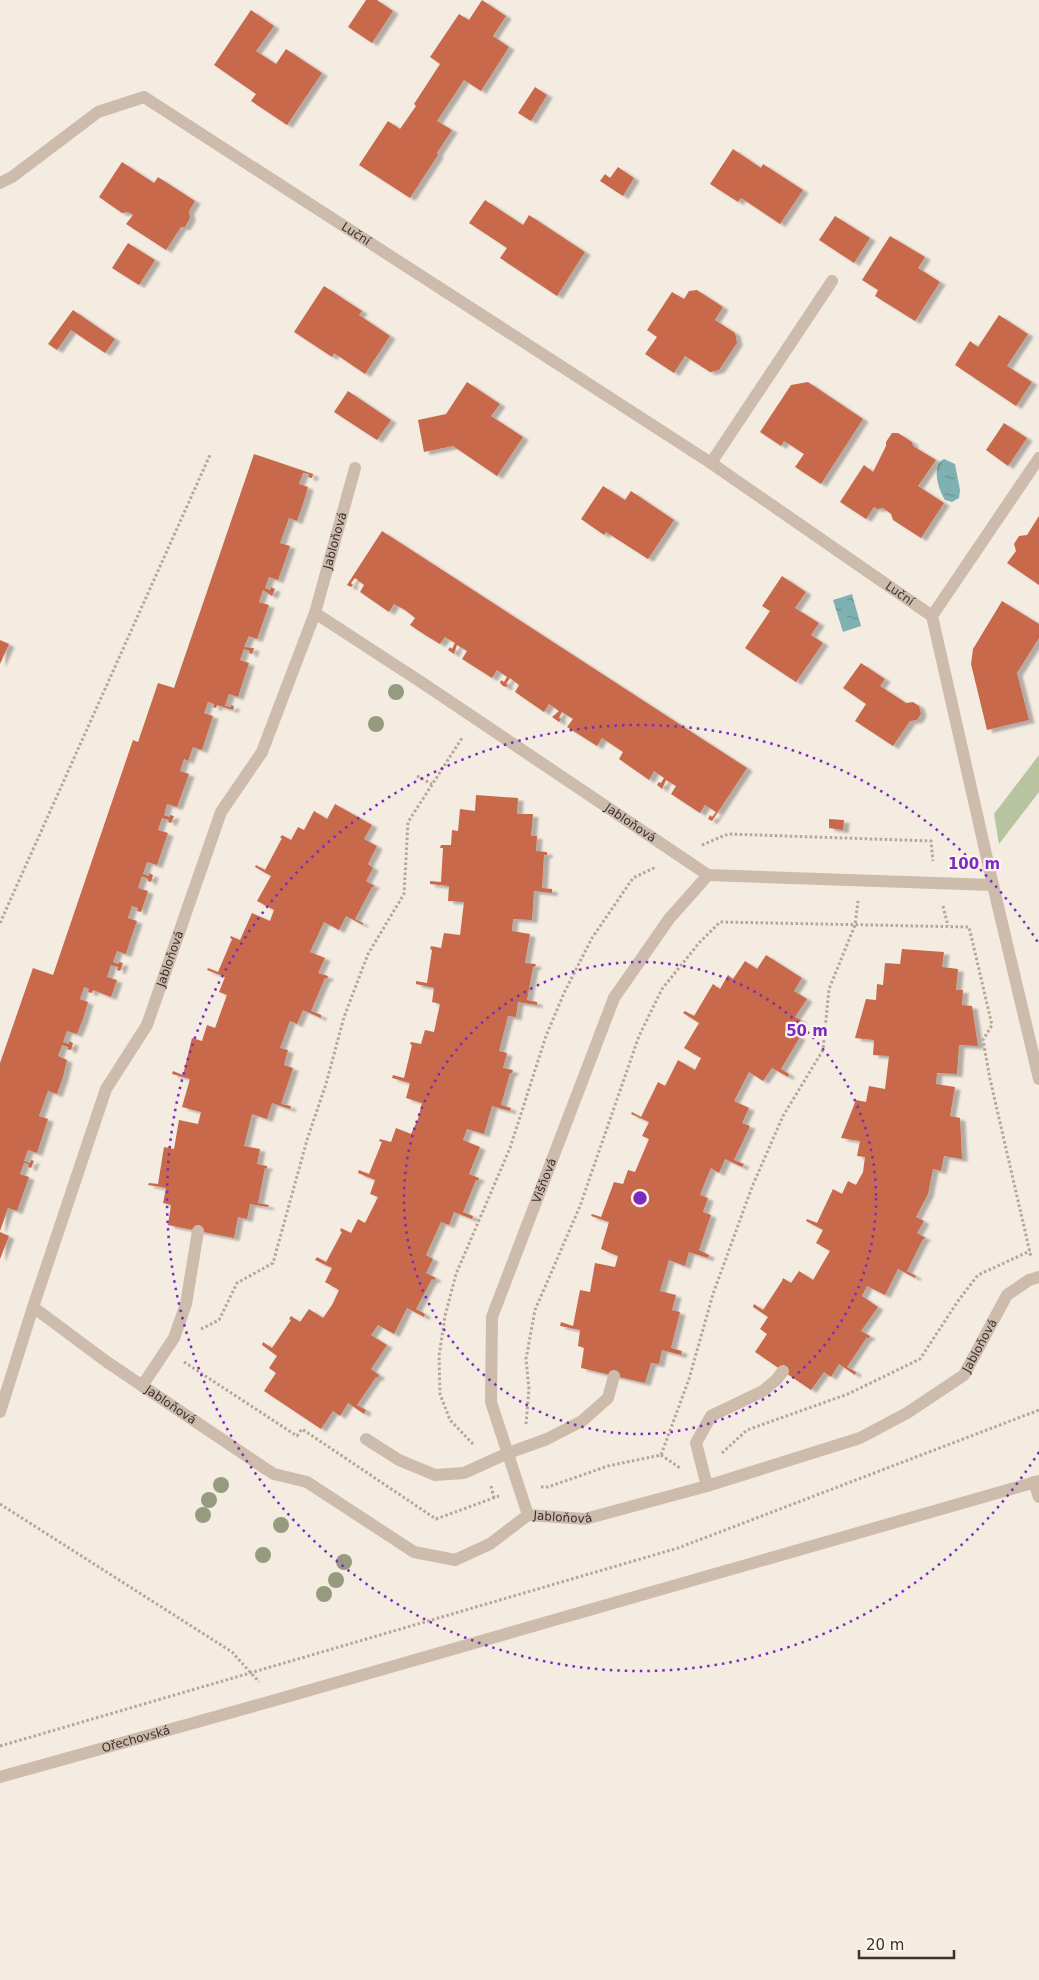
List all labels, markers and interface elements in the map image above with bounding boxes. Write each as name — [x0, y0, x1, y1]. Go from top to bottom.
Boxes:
street label: Luční — [339, 219, 374, 249]
street label: Jabloňová — [320, 510, 350, 572]
street label: Luční — [883, 579, 917, 609]
street label: Jabloňová — [601, 800, 659, 845]
text: 100 m — [948, 855, 1000, 873]
street label: Jabloňová — [153, 929, 186, 990]
text: 50 m — [786, 1022, 828, 1040]
street label: Višňová — [529, 1156, 559, 1205]
centre of rings — [631, 1189, 649, 1207]
street label: Jabloňová — [959, 1317, 1000, 1376]
street label: Jabloňová — [142, 1382, 199, 1427]
street label: Jabloňová — [532, 1508, 594, 1526]
street label: Ořechovská — [100, 1723, 172, 1755]
scale bar — [859, 1928, 954, 1960]
text: 20 m — [866, 1936, 904, 1954]

